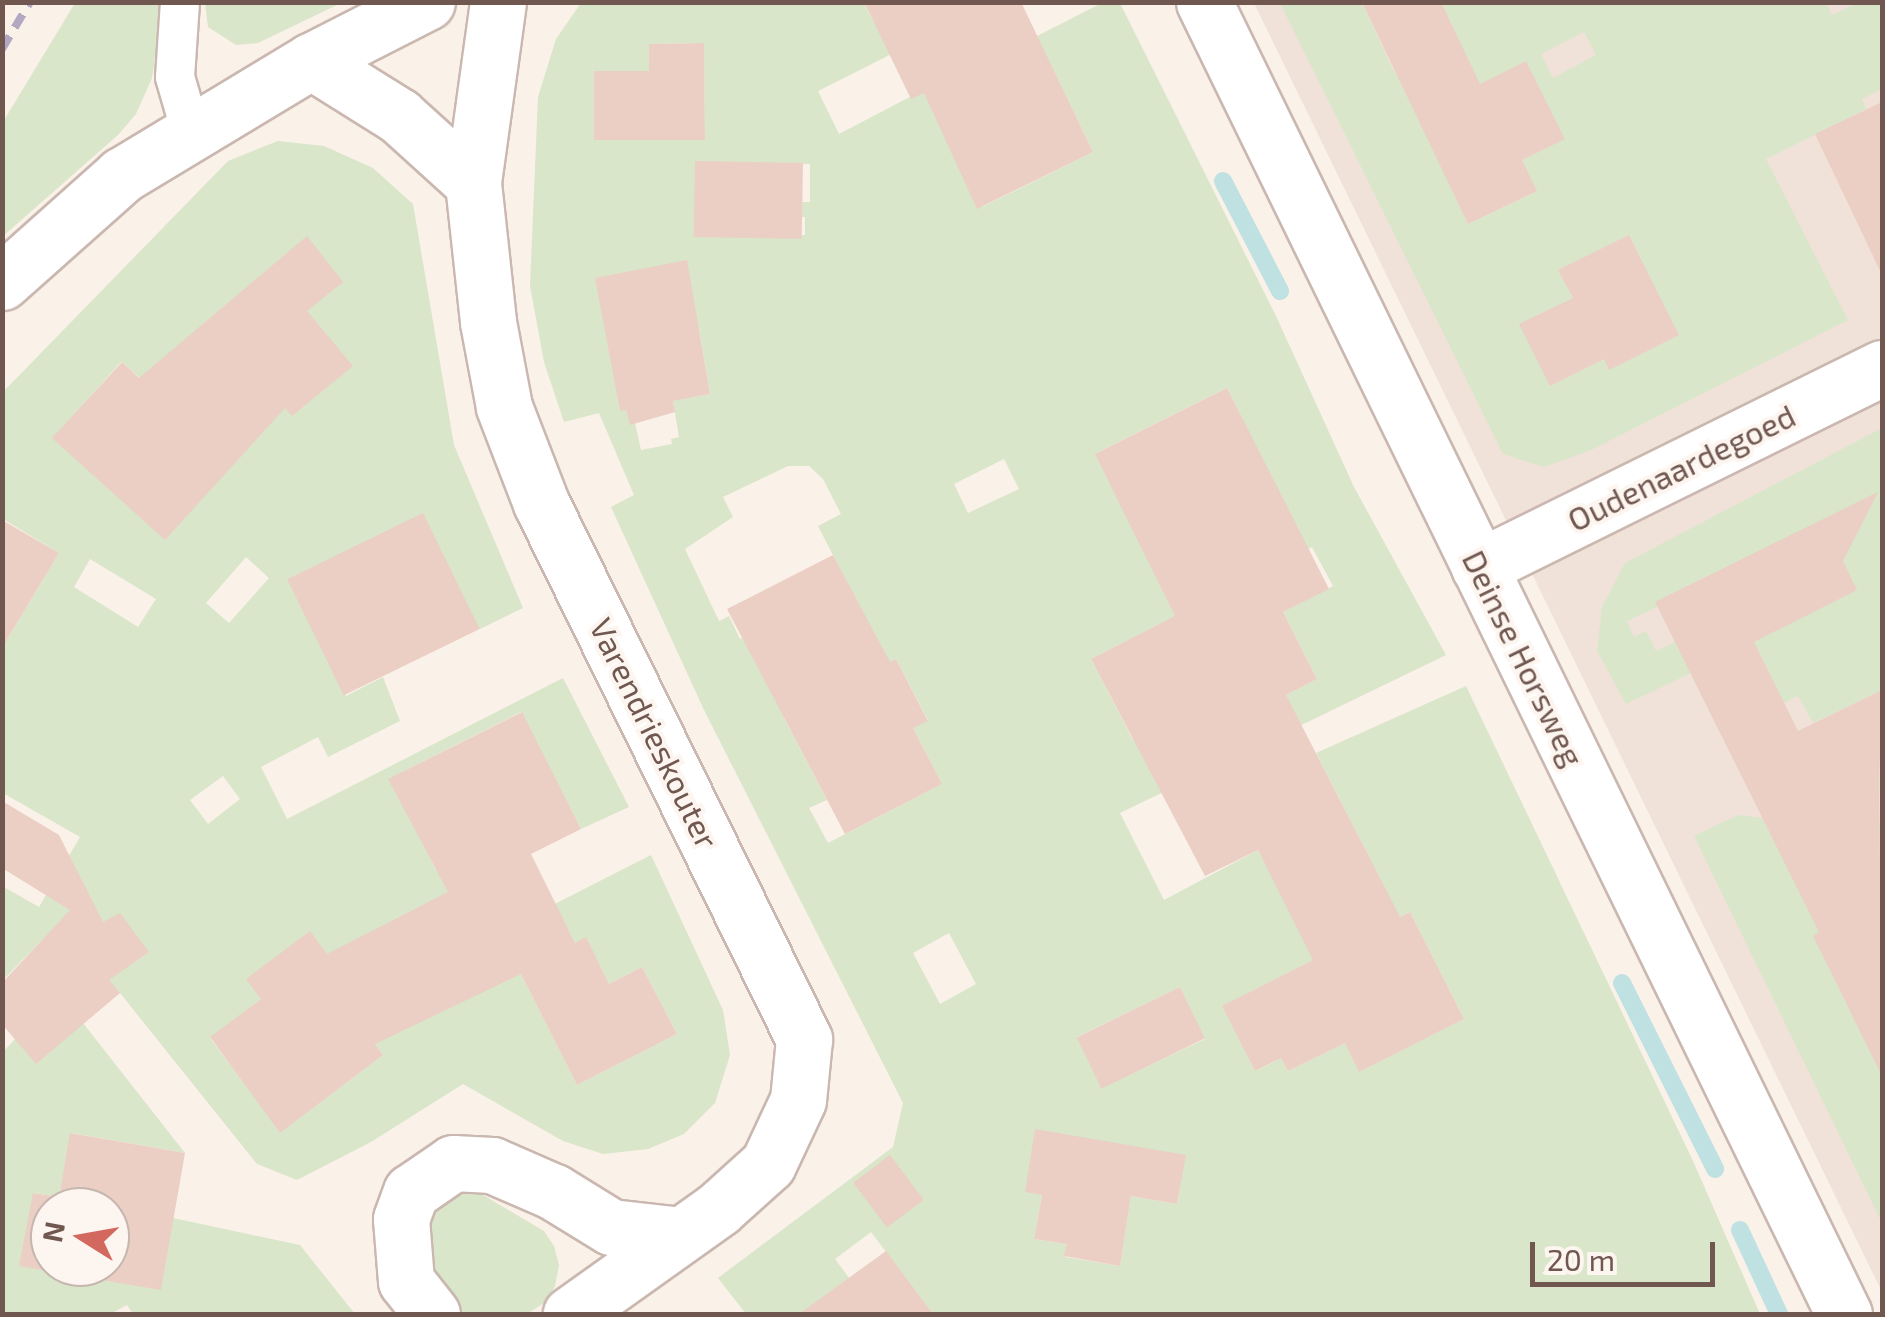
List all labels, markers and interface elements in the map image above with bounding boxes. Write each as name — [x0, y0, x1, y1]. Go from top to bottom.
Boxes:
street label: Oudenaardegoed — [1561, 395, 1801, 539]
street label: Deinse Horsweg — [1455, 544, 1593, 772]
street label: Varendrieskouter — [583, 612, 727, 854]
north arrow — [30, 1187, 130, 1287]
text: N — [34, 1218, 71, 1245]
scale bar — [1535, 1222, 1720, 1284]
text: 20 m — [1547, 1241, 1615, 1277]

